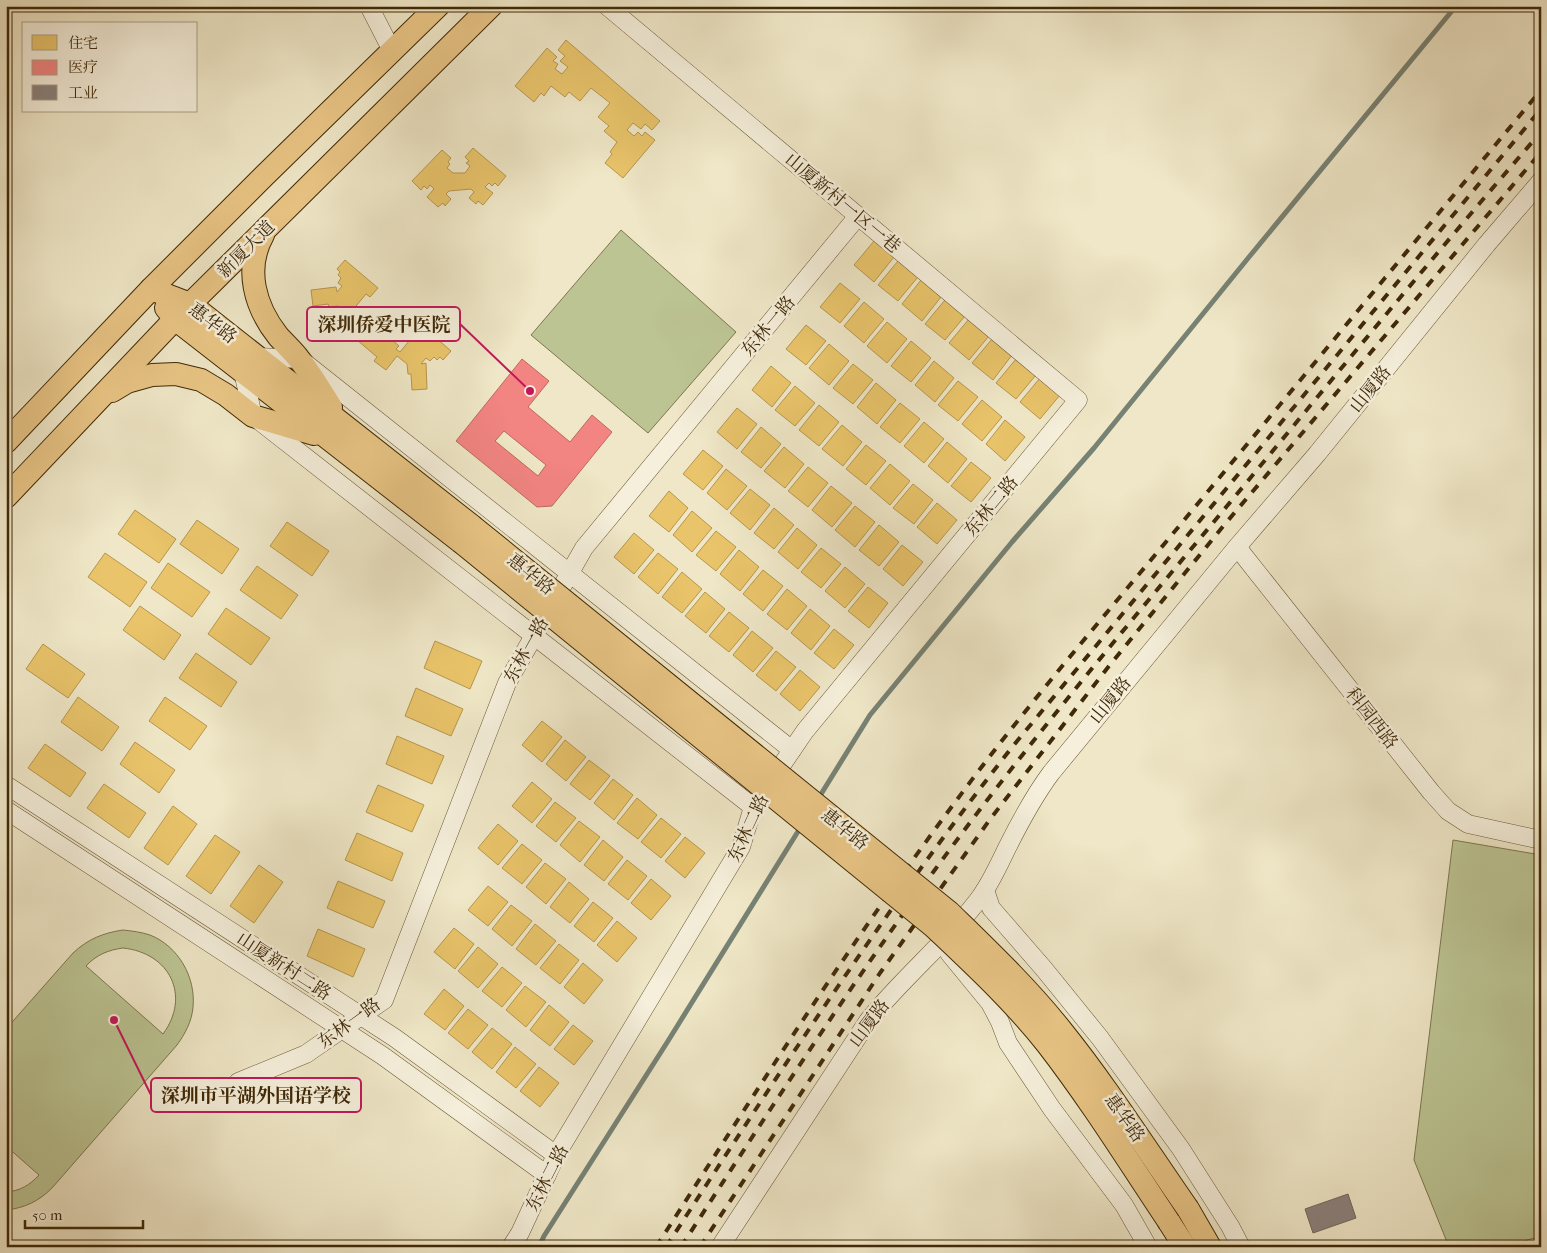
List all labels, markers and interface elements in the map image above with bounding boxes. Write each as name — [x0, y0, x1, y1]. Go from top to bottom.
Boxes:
legend — [22, 22, 198, 112]
text: 住宅 — [68, 34, 98, 52]
text: 医疗 — [68, 58, 98, 76]
text: 工业 — [68, 84, 98, 102]
street label: 山厦新村一区一巷 — [781, 149, 905, 258]
street label: 新厦大道 — [213, 216, 279, 282]
street label: 东林一路 — [737, 292, 800, 361]
street label: 惠华路 — [185, 299, 241, 348]
callout: 深圳侨爱中医院 — [307, 307, 460, 341]
text: 深圳侨爱中医院 — [317, 314, 451, 336]
street label: 山厦路 — [1345, 362, 1396, 417]
street label: 东林二路 — [960, 472, 1023, 541]
street label: 惠华路 — [503, 549, 558, 600]
street label: 东林一路 — [500, 614, 553, 687]
street label: 山厦路 — [1085, 673, 1136, 728]
street label: 科园西路 — [1341, 683, 1402, 753]
street label: 东林二路 — [724, 791, 773, 865]
street label: 惠华路 — [817, 804, 872, 855]
street label: 山厦新村二路 — [233, 928, 335, 1005]
street label: 东林一路 — [314, 994, 385, 1053]
street label: 山厦路 — [845, 995, 894, 1051]
callout: 深圳市平湖外国语学校 — [151, 1078, 361, 1112]
text: 深圳市平湖外国语学校 — [161, 1085, 351, 1107]
street label: 惠华路 — [1101, 1090, 1149, 1146]
street label: 东林二路 — [522, 1141, 573, 1215]
scale bar — [25, 1198, 142, 1230]
text: 50 m — [32, 1206, 63, 1224]

